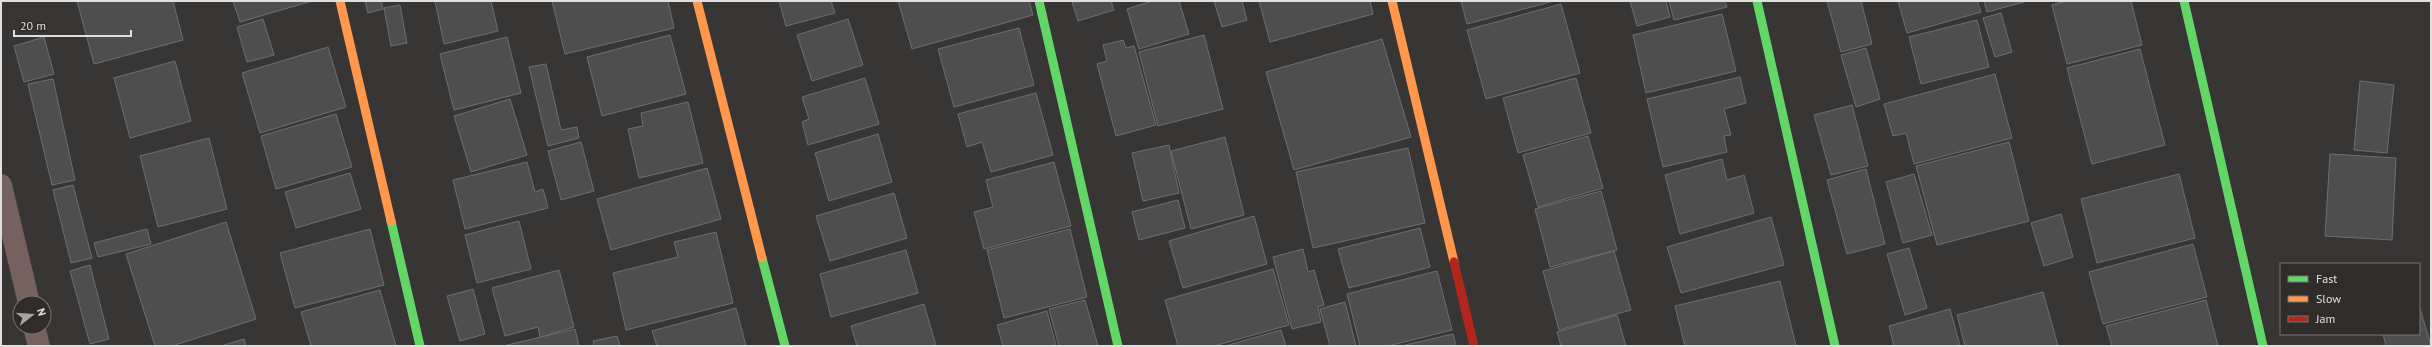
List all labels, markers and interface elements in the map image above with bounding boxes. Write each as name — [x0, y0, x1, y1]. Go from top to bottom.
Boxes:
scale bar — [14, 12, 131, 38]
text: 20 m — [20, 18, 46, 33]
legend — [2280, 263, 2420, 335]
text: Fast — [2316, 271, 2337, 286]
text: Slow — [2316, 291, 2341, 306]
north arrow — [12, 295, 52, 335]
text: N — [34, 307, 49, 318]
text: Jam — [2315, 311, 2335, 326]

